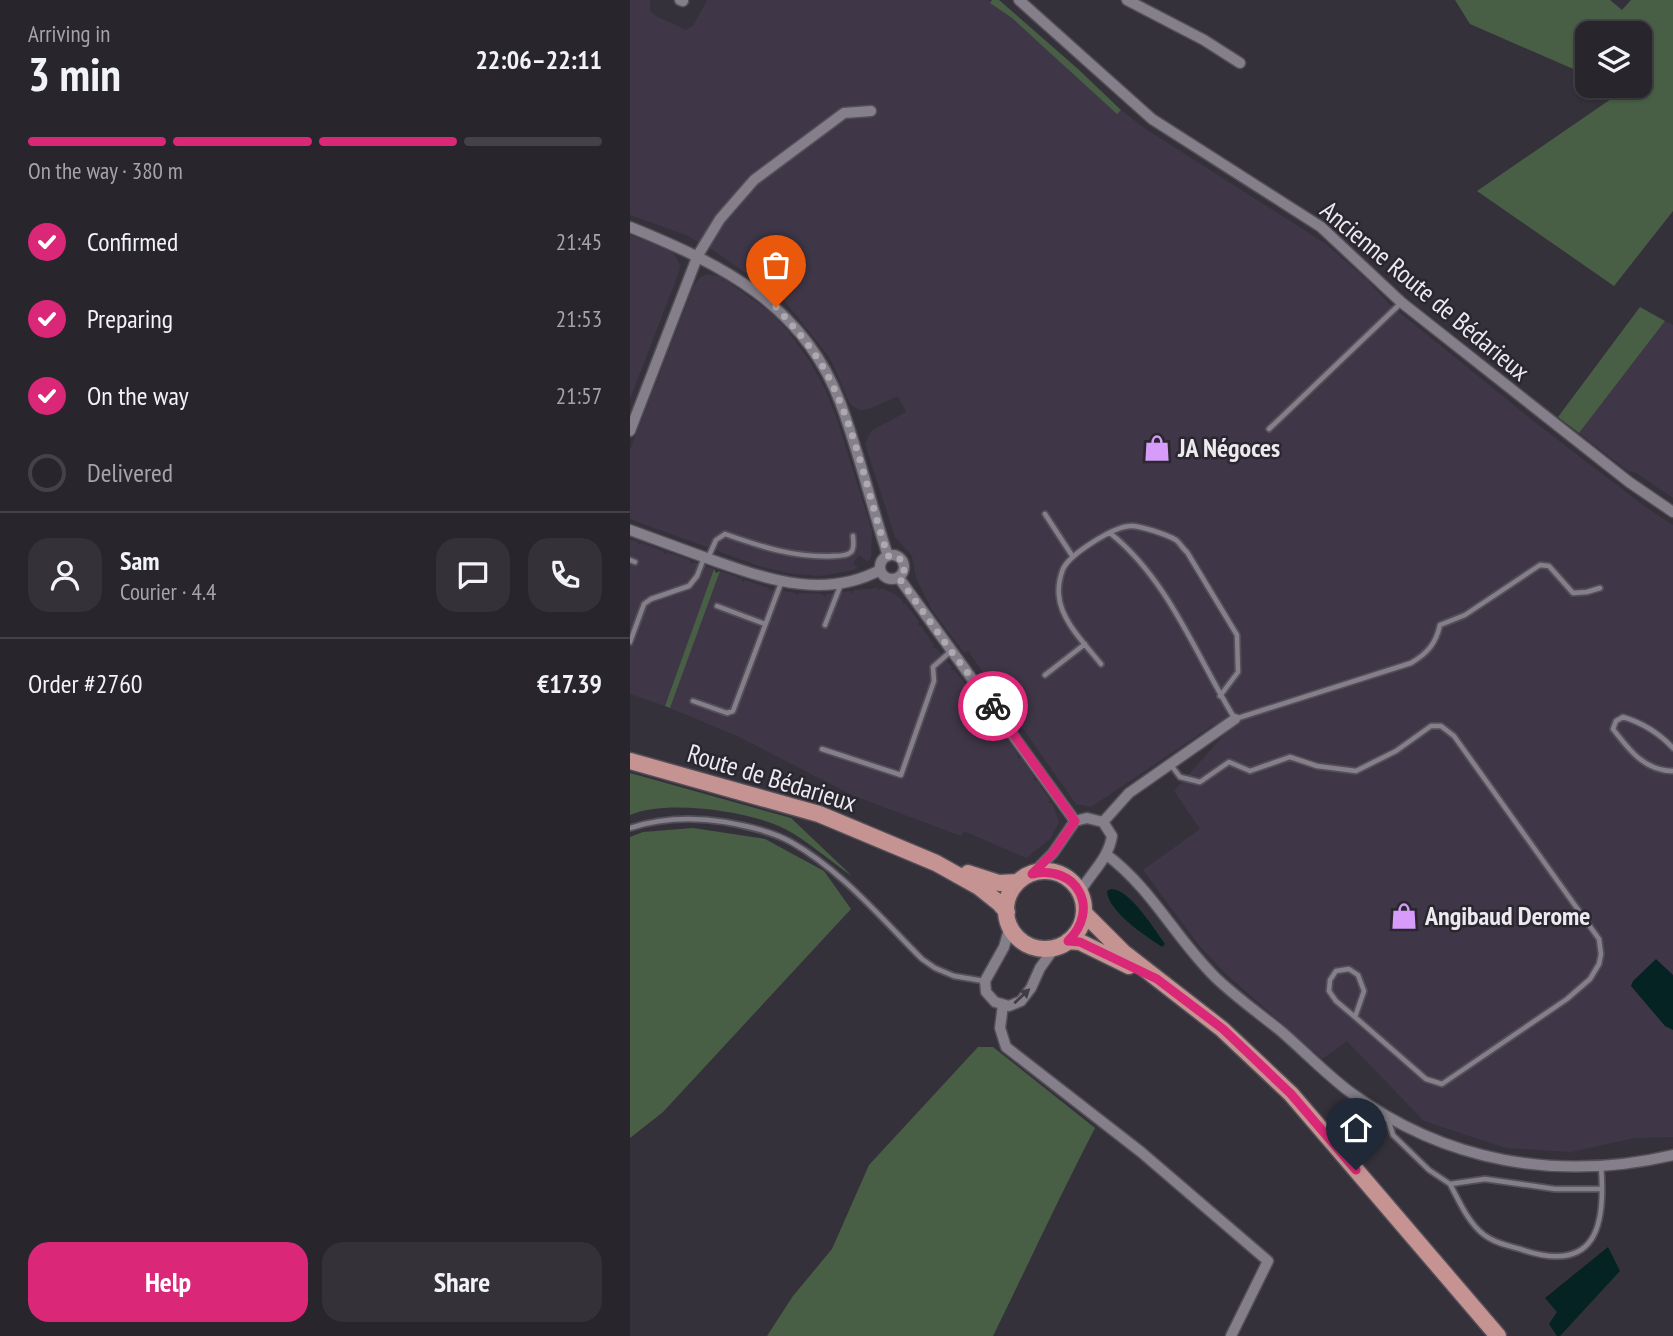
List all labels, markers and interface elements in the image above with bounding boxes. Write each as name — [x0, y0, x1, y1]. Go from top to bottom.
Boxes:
text: Arriving in — [28, 19, 110, 48]
map controls — [1575, 21, 1652, 98]
button: layers — [1575, 21, 1652, 98]
text: 22:06–22:11 — [475, 43, 602, 76]
text: 3 min — [28, 44, 121, 104]
text: On the way · 380 m — [28, 156, 183, 185]
street label: Ancienne Route de Bédarieux — [1314, 193, 1537, 388]
icon: check — [28, 223, 66, 261]
text: Confirmed — [87, 225, 178, 258]
text: 21:45 — [556, 227, 602, 256]
pin — [746, 235, 806, 307]
icon: bag — [757, 246, 795, 284]
icon: check — [28, 300, 66, 338]
text: Preparing — [87, 302, 173, 335]
text: 21:53 — [556, 304, 602, 333]
icon: check — [28, 377, 66, 415]
text: On the way — [87, 379, 189, 412]
text: 21:57 — [556, 381, 602, 410]
place label: JA Négoces — [1177, 431, 1280, 464]
shop icon: JA Négoces — [1142, 433, 1172, 463]
text: Delivered — [87, 456, 173, 489]
button: person — [28, 538, 102, 612]
button: chat — [436, 538, 510, 612]
button: phone — [528, 538, 602, 612]
text: Sam — [120, 544, 159, 577]
text: Courier · 4.4 — [120, 577, 216, 606]
text: Order #2760 — [28, 667, 143, 700]
text: €17.39 — [537, 667, 602, 700]
courier — [958, 671, 1028, 741]
icon: bike — [974, 687, 1012, 725]
street label: Route de Bédarieux — [684, 736, 861, 819]
place label: Angibaud Derome — [1424, 899, 1590, 932]
shop icon: Angibaud Derome — [1389, 901, 1419, 931]
one-way arrow — [1014, 988, 1031, 1005]
pin — [1326, 1098, 1386, 1170]
icon: home — [1337, 1109, 1375, 1147]
button: Help — [28, 1242, 308, 1322]
button: Share — [322, 1242, 602, 1322]

